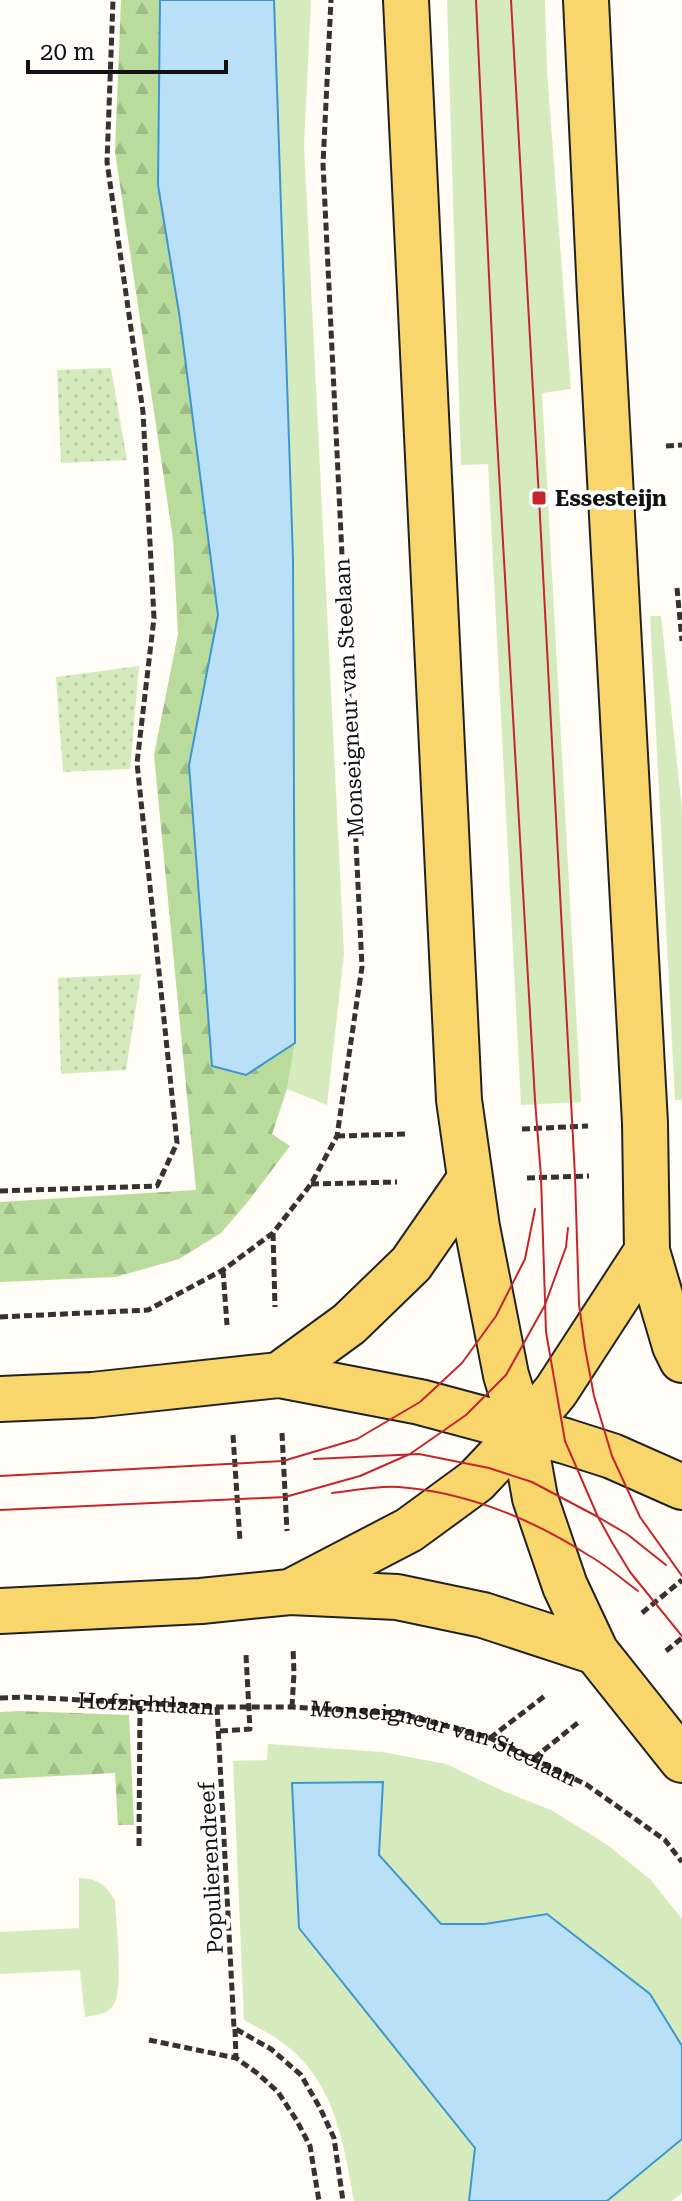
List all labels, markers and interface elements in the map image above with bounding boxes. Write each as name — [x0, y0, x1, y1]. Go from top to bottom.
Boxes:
scale bar — [28, 24, 226, 74]
text: 20 m — [40, 38, 95, 66]
place label: Essesteijn — [555, 486, 667, 511]
marker: Essesteijn — [530, 489, 548, 507]
street label: Monseigneur van Steelaan — [329, 558, 369, 838]
street label: Hofzichtlaan — [77, 1687, 215, 1719]
street label: Monseigneur van Steelaan — [309, 1696, 582, 1791]
street label: Populierendreef — [194, 1780, 228, 1954]

